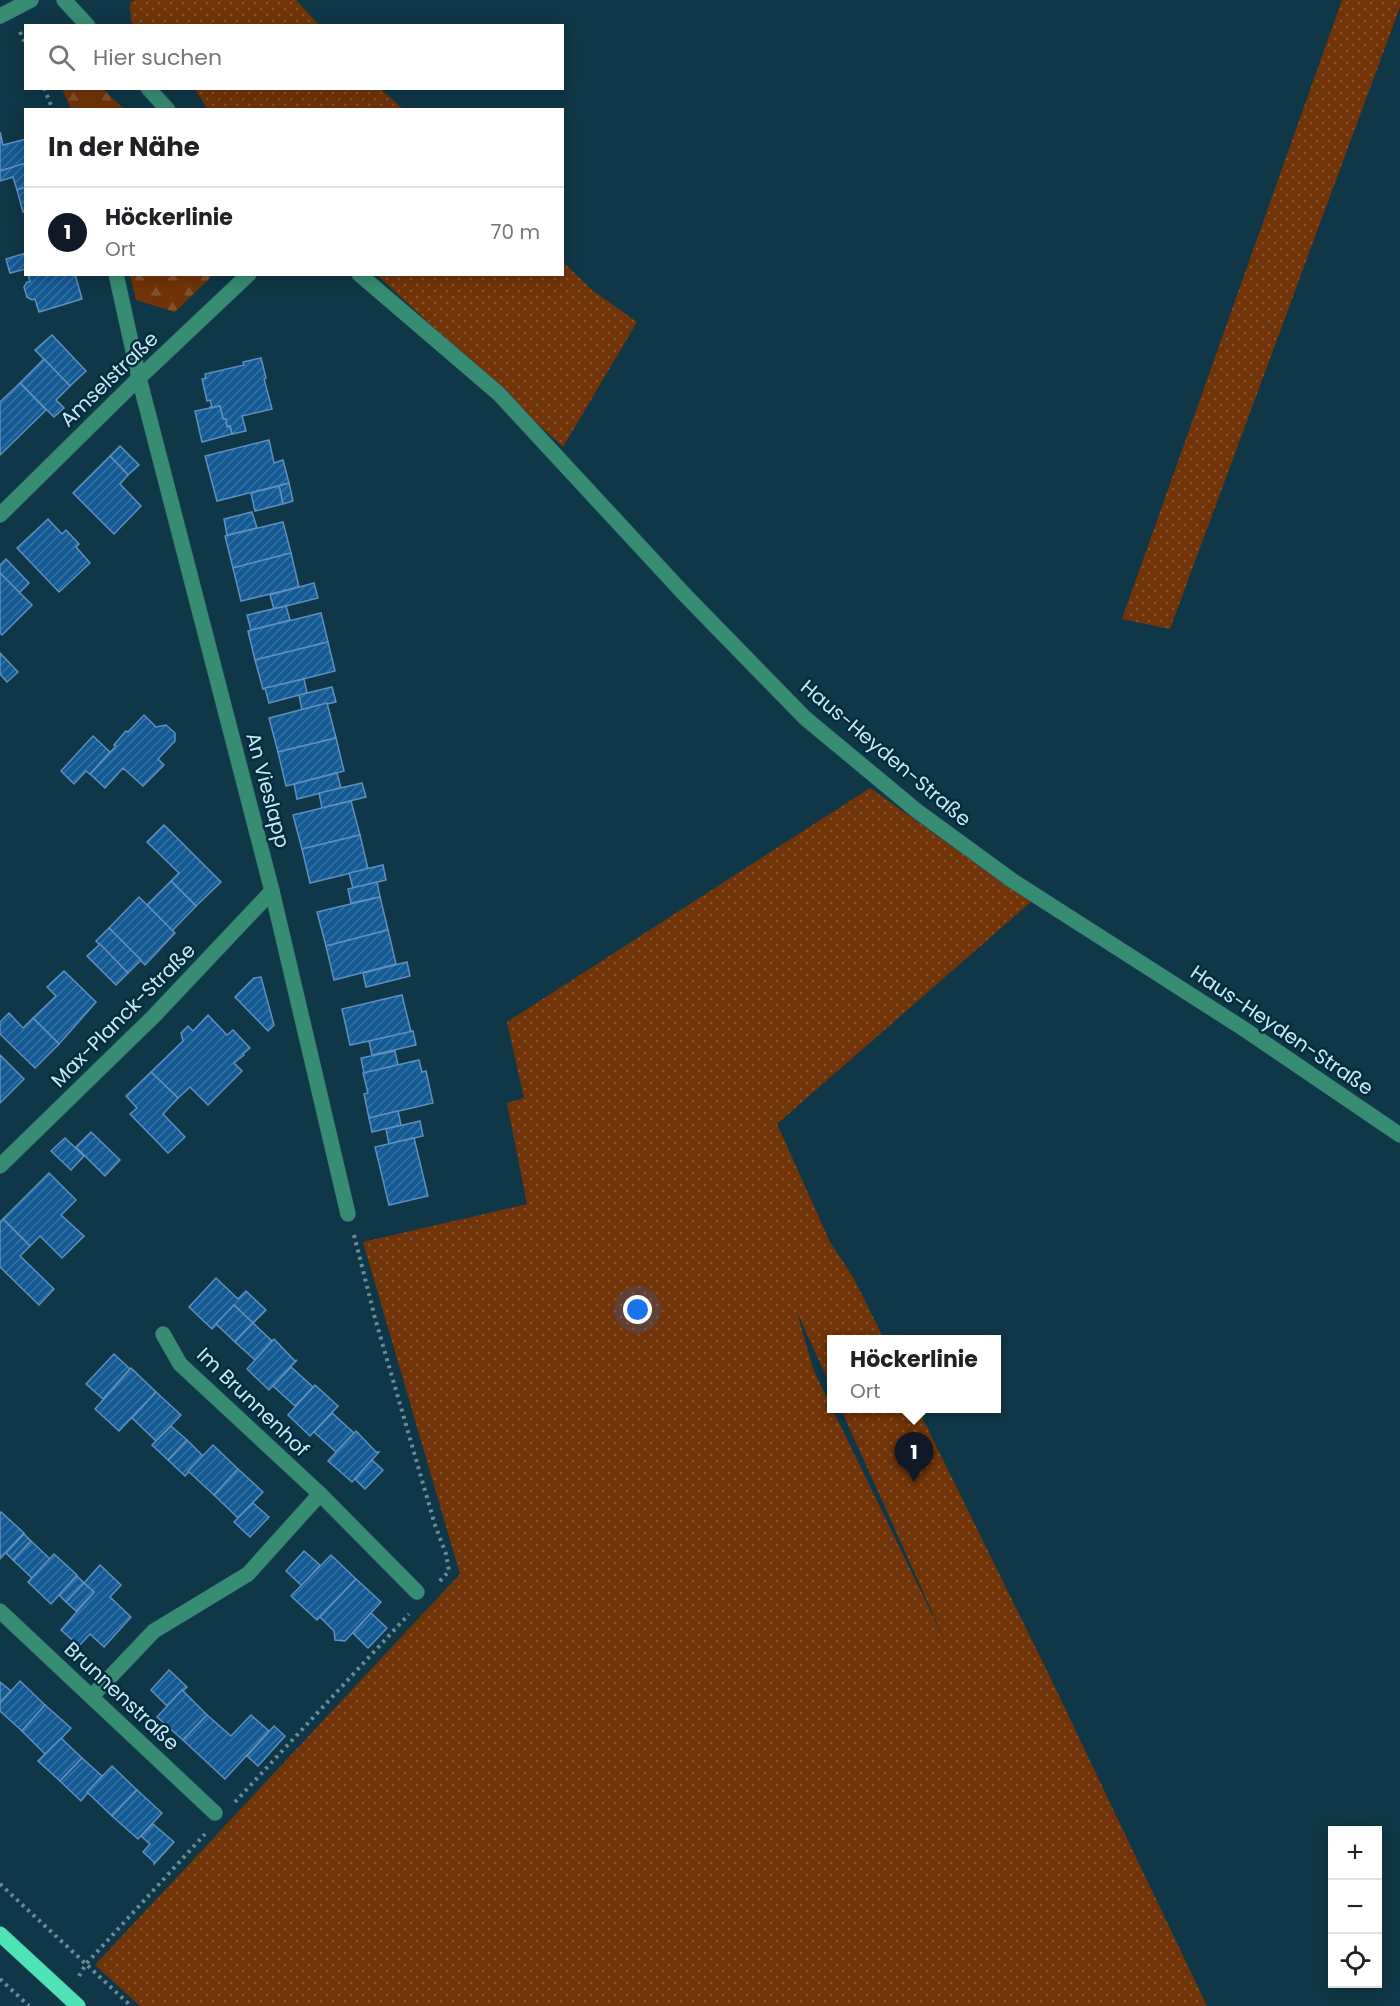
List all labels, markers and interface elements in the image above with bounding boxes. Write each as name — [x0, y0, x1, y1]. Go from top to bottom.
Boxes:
search box — [24, 24, 564, 90]
icon: search — [45, 41, 78, 74]
text: Hier suchen — [93, 42, 222, 73]
text: In der Nähe — [48, 129, 200, 165]
text: Höckerlinie — [105, 202, 233, 233]
text: 1 — [64, 218, 71, 246]
text: 70 m — [491, 218, 540, 246]
text: Ort — [105, 235, 135, 263]
street label: Amselstraße — [54, 325, 164, 433]
street label: Haus-Heyden-Straße — [795, 673, 977, 833]
street label: An Vieslapp — [239, 729, 297, 851]
street label: Max-Planck-Straße — [45, 937, 201, 1093]
street label: Haus-Heyden-Straße — [1185, 958, 1379, 1102]
your location — [623, 1295, 652, 1324]
popup — [827, 1335, 1001, 1413]
street label: Im Brunnenhof — [191, 1341, 315, 1463]
text: Höckerlinie — [850, 1344, 978, 1375]
text: Ort — [850, 1377, 881, 1405]
pin: 1 — [894, 1432, 934, 1482]
street label: Brunnenstraße — [58, 1635, 186, 1757]
map controls — [1328, 1826, 1382, 1988]
button: + — [1328, 1826, 1382, 1880]
button: − — [1328, 1880, 1382, 1934]
button: locate — [1328, 1934, 1382, 1988]

